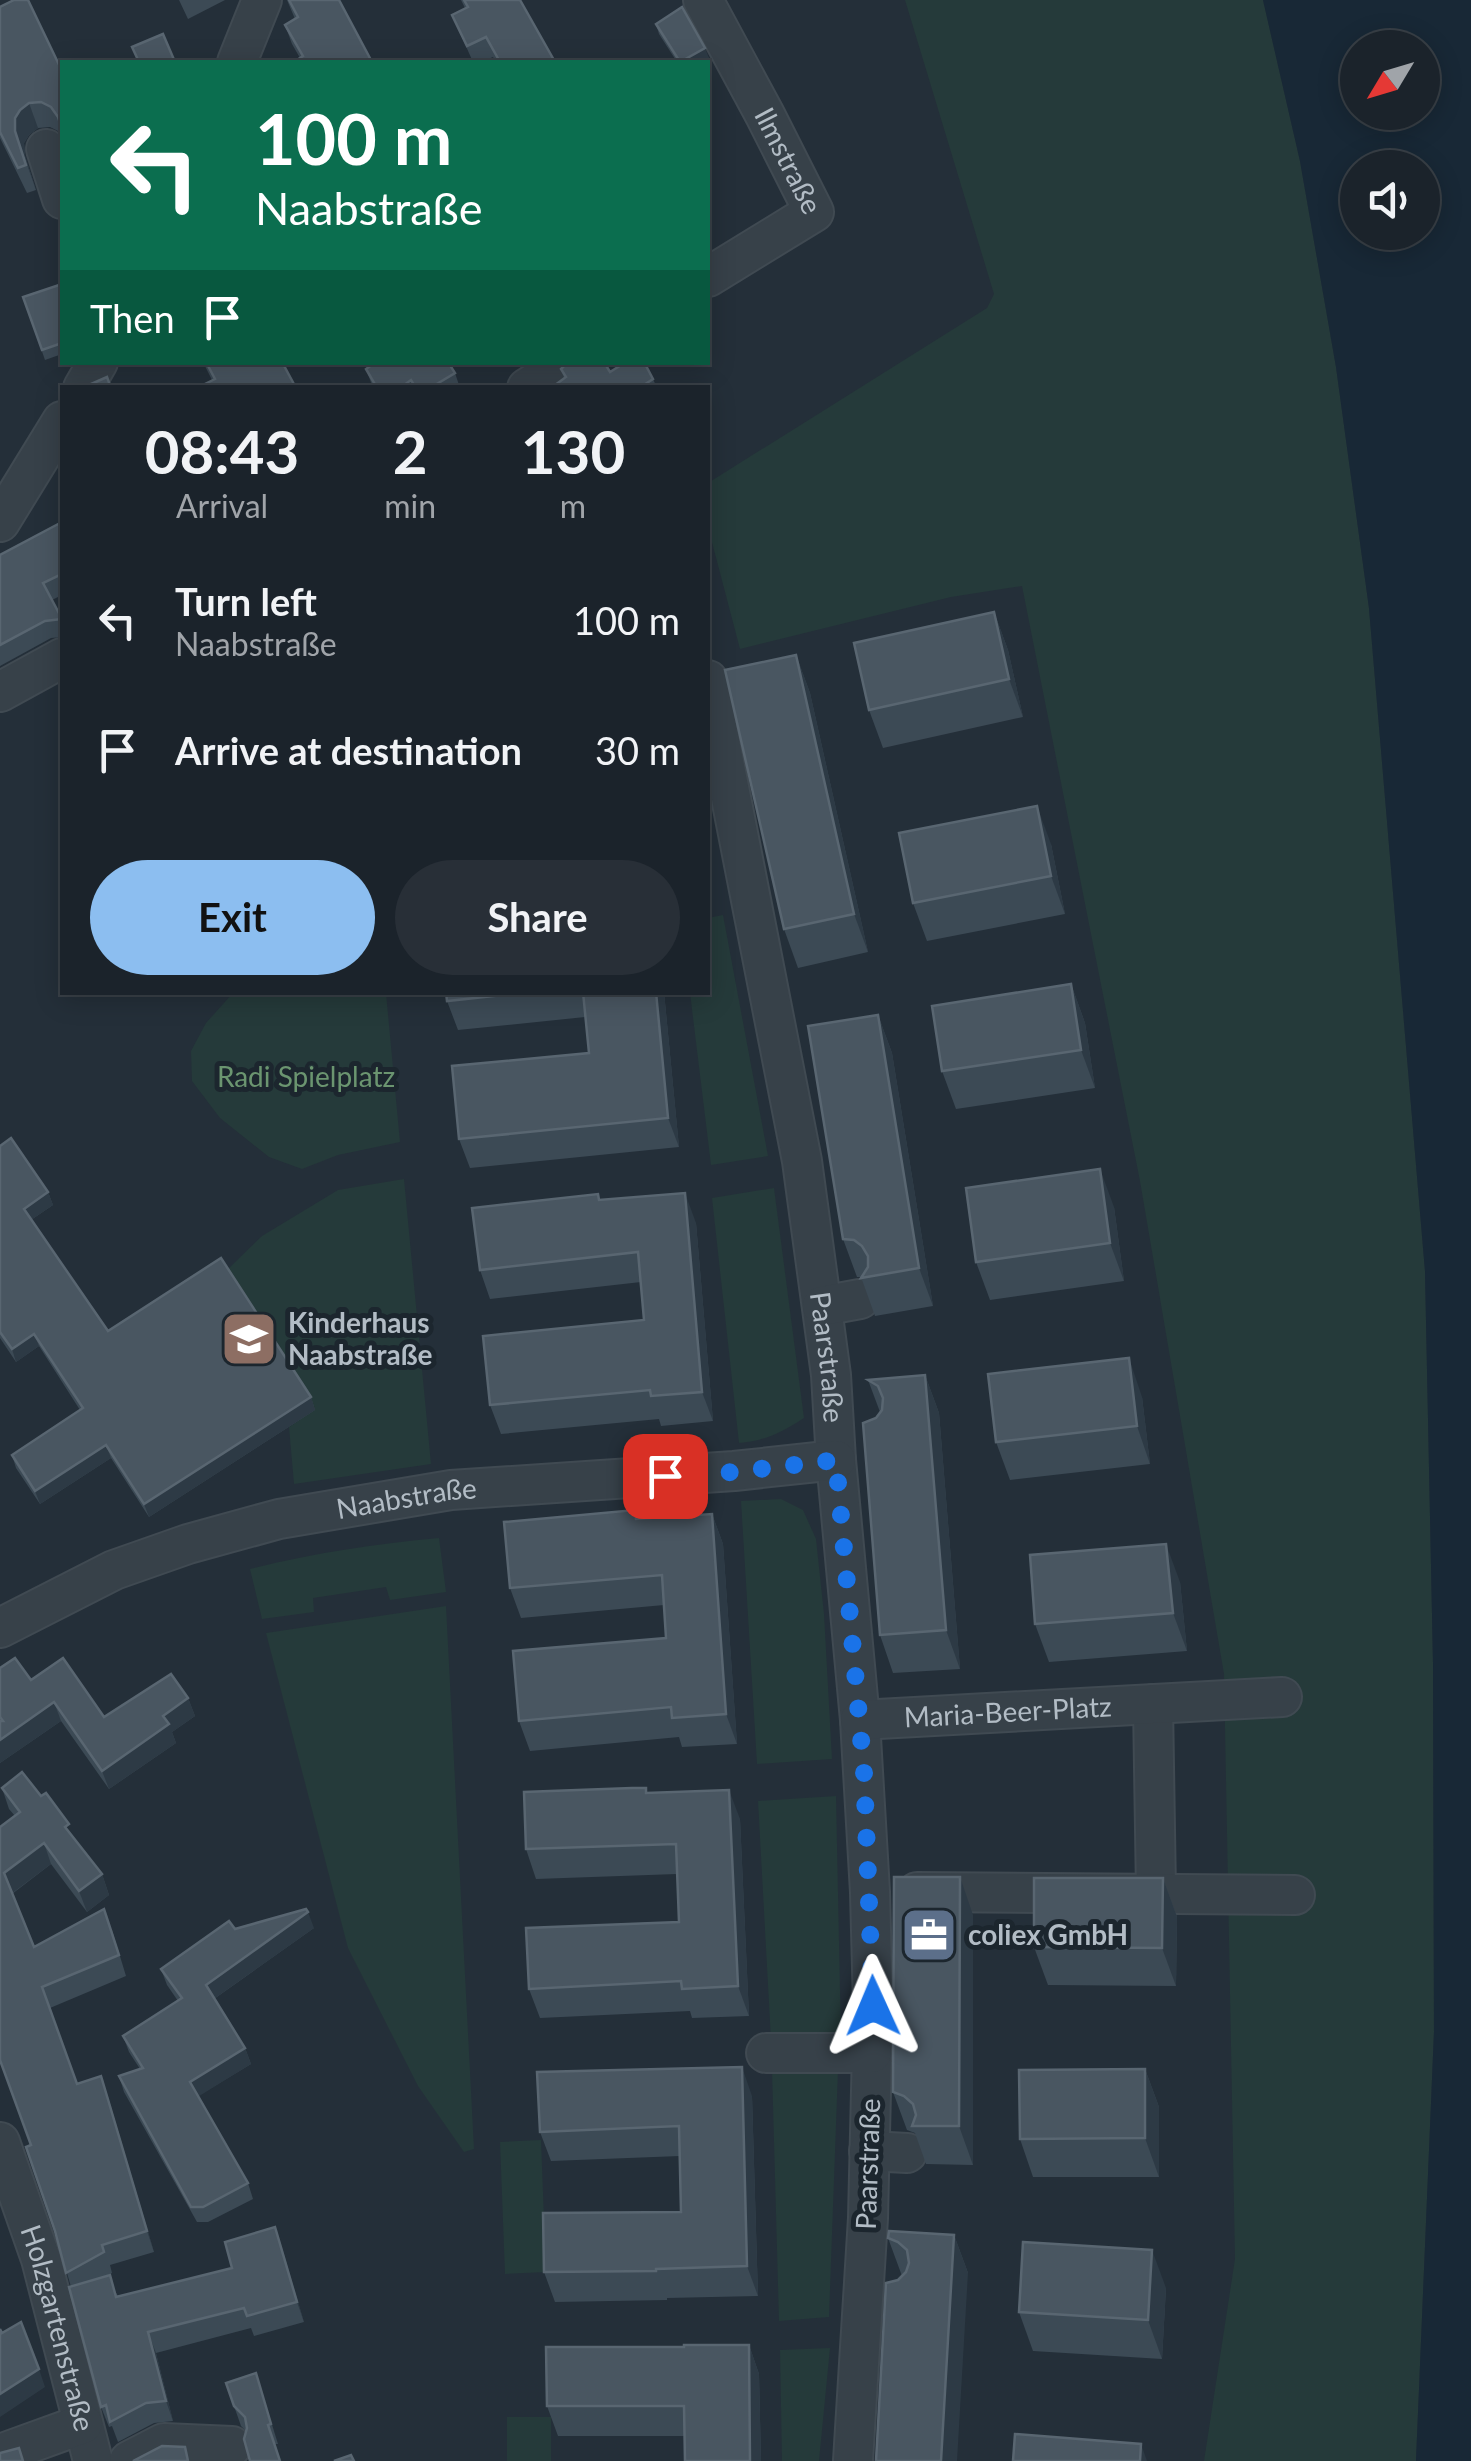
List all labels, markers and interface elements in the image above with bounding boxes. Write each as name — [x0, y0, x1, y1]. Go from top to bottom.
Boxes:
north arrow — [1340, 30, 1440, 130]
map controls — [1340, 30, 1440, 250]
text: 100 m — [255, 96, 452, 180]
icon: left — [90, 100, 220, 230]
street label: Ilmstraße — [748, 101, 830, 219]
button: sound — [1340, 150, 1440, 250]
text: Naabstraße — [255, 181, 482, 235]
icon: arrive — [195, 290, 250, 345]
text: Then — [90, 295, 175, 341]
text: 08:43 — [145, 415, 299, 487]
text: 2 — [393, 415, 428, 487]
text: 130 — [521, 415, 625, 487]
text: Arrival — [176, 486, 268, 525]
text: min — [384, 486, 436, 525]
text: m — [560, 486, 586, 525]
text: Turn left — [175, 578, 317, 624]
icon: left — [90, 593, 145, 648]
text: 100 m — [573, 597, 680, 643]
text: Naabstraße — [175, 624, 337, 663]
icon: arrive — [90, 723, 145, 778]
text: Arrive at destination — [175, 727, 522, 773]
text: 30 m — [595, 727, 680, 773]
button: Exit — [90, 860, 375, 975]
button: Share — [395, 860, 680, 975]
park label: Radi Spielplatz — [217, 1059, 395, 1093]
street label: Paarstraße — [804, 1290, 852, 1424]
place label: Kinderhaus Naabstraße — [288, 1305, 433, 1371]
school or university icon: Kinderhaus Naabstraße — [219, 1309, 279, 1369]
pin — [623, 1434, 708, 1519]
icon: arrive — [638, 1449, 693, 1504]
street label: Naabstraße — [334, 1470, 478, 1525]
street label: Maria-Beer-Platz — [903, 1688, 1113, 1734]
office icon: coliex GmbH — [899, 1905, 959, 1965]
place label: coliex GmbH — [968, 1917, 1128, 1951]
position arrow — [821, 1954, 925, 2058]
street label: Paarstraße — [848, 2098, 886, 2230]
street label: Holzgartenstraße — [14, 2220, 103, 2435]

